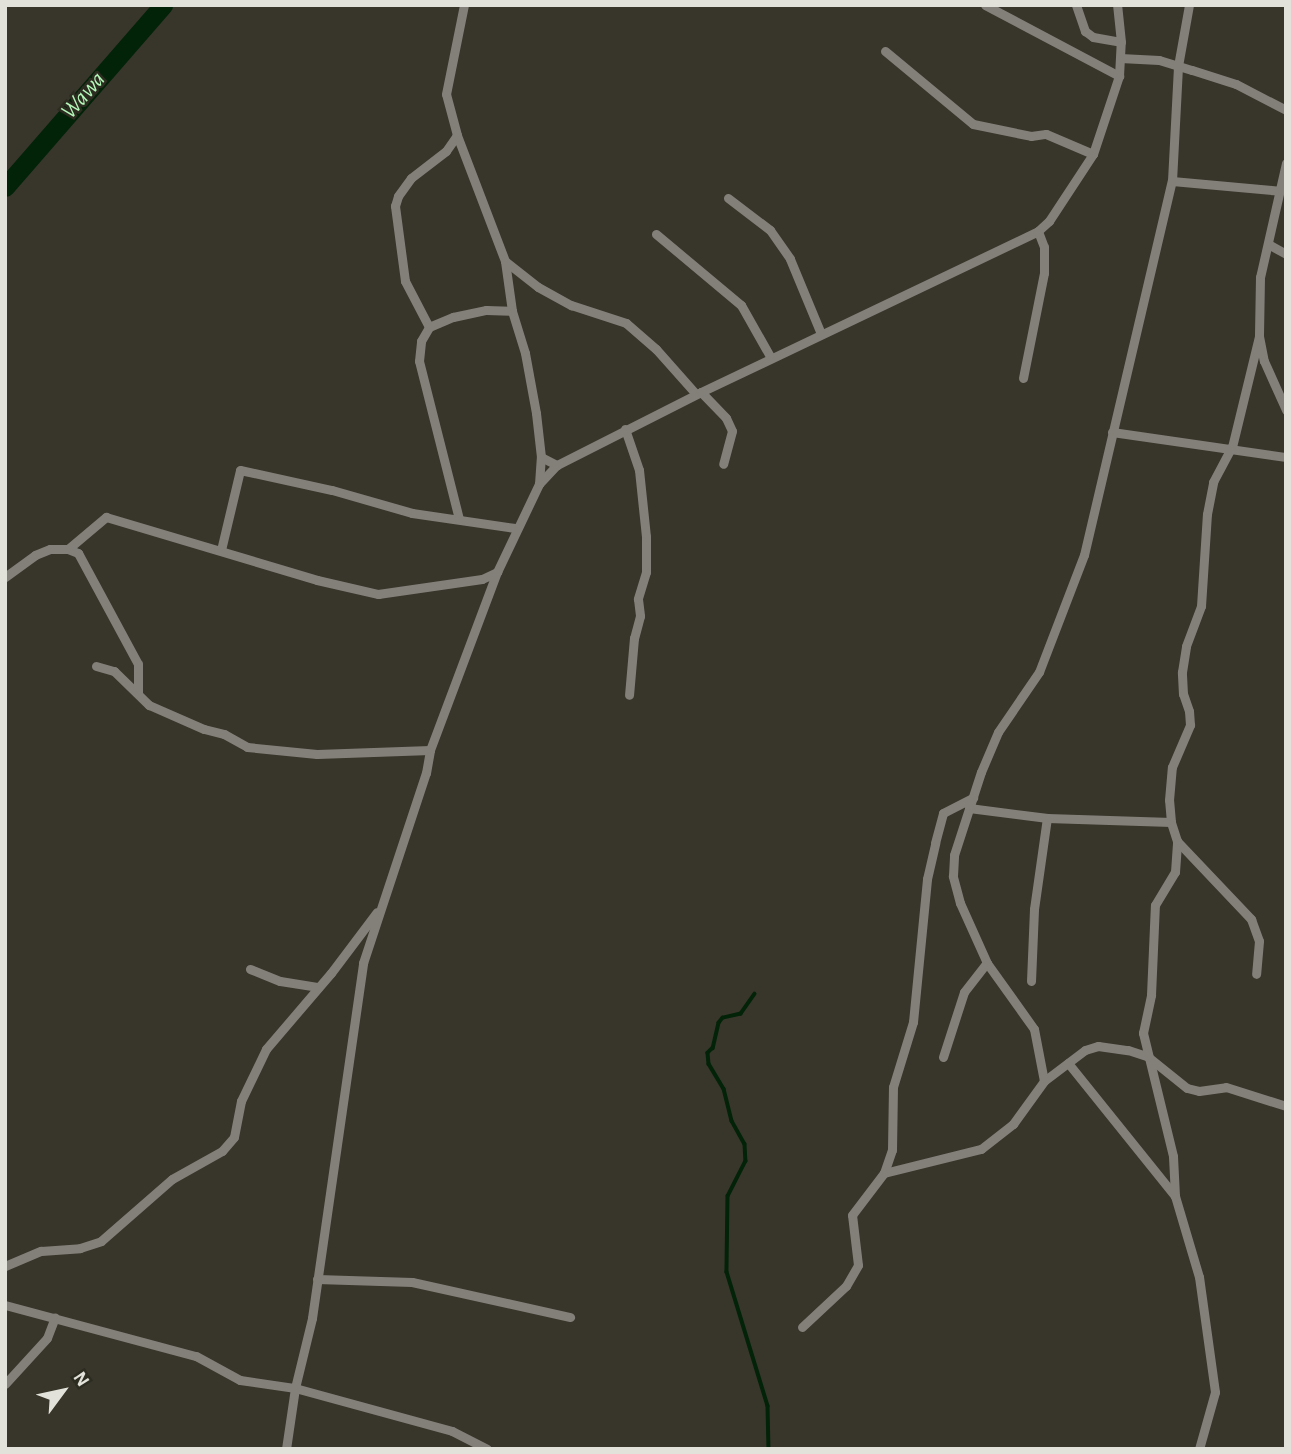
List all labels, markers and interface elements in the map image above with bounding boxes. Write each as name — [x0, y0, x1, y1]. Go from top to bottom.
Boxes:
water label: Wawa — [56, 67, 112, 125]
north arrow — [28, 1356, 98, 1426]
text: N — [69, 1369, 93, 1390]

